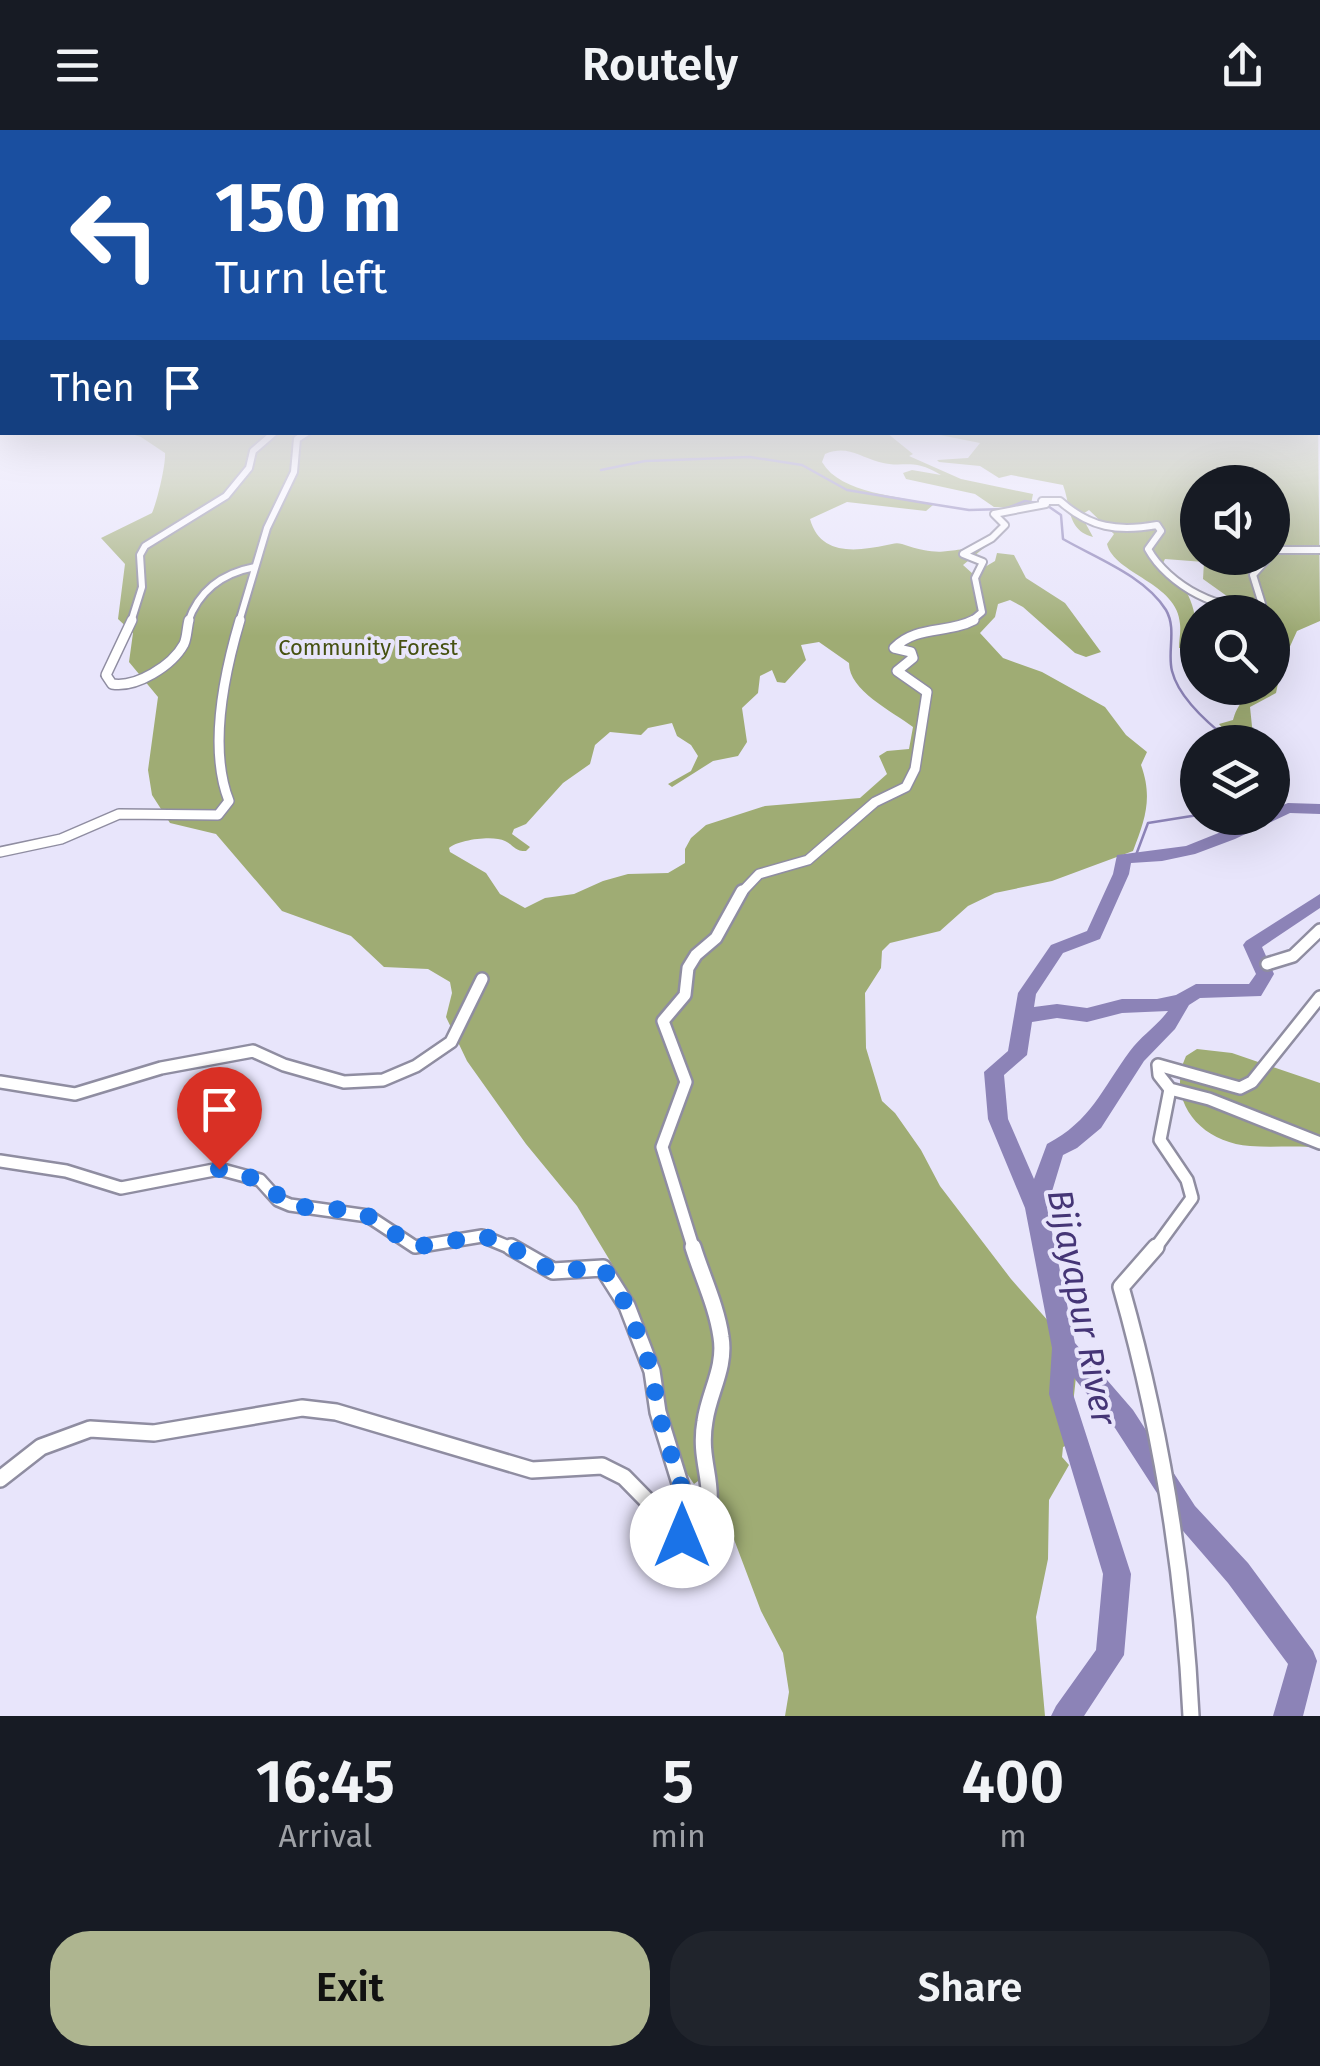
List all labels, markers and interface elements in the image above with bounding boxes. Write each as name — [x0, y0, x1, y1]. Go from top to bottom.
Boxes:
icon: menu — [50, 38, 105, 93]
text: Routely — [582, 38, 738, 92]
icon: share — [1215, 38, 1270, 93]
text: 150 m — [215, 166, 402, 250]
icon: left — [50, 170, 180, 300]
text: Turn left — [215, 251, 387, 305]
icon: arrive — [155, 360, 210, 415]
text: Then — [50, 365, 135, 411]
map controls — [1180, 465, 1290, 835]
button: sound — [1180, 465, 1290, 575]
button: search — [1180, 595, 1290, 705]
park label: Community Forest — [278, 634, 458, 661]
button: layers — [1180, 725, 1290, 835]
pin — [177, 1067, 262, 1170]
icon: arrive — [192, 1082, 247, 1137]
water label: Bijayapur River — [1039, 1186, 1126, 1430]
position arrow — [630, 1484, 734, 1588]
text: 16:45 — [256, 1746, 395, 1818]
text: 5 — [662, 1746, 694, 1818]
text: 400 — [961, 1746, 1064, 1818]
text: Arrival — [278, 1817, 372, 1855]
text: min — [651, 1817, 706, 1855]
text: m — [999, 1817, 1027, 1855]
button: Exit — [50, 1931, 650, 2046]
button: Share — [670, 1931, 1270, 2046]

